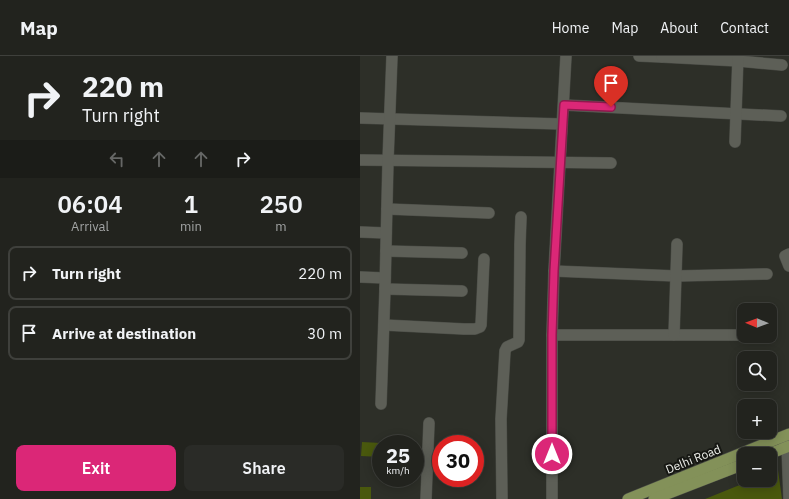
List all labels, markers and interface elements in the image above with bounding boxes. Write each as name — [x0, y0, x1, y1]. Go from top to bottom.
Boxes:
text: Map — [20, 16, 58, 40]
text: Home — [552, 19, 589, 37]
text: Map — [611, 19, 638, 37]
text: About — [660, 19, 698, 37]
text: Contact — [720, 19, 769, 37]
pin — [594, 66, 628, 107]
text: 220 m — [82, 68, 164, 105]
icon: right — [16, 72, 68, 124]
icon: arrive — [600, 72, 622, 94]
text: Turn right — [82, 104, 160, 127]
icon: left — [106, 148, 128, 170]
icon: ahead — [148, 148, 170, 170]
icon: ahead — [190, 148, 212, 170]
icon: right — [232, 148, 254, 170]
text: 06:04 — [57, 188, 123, 220]
text: 1 — [184, 188, 198, 220]
text: 250 — [259, 188, 303, 220]
text: Arrival — [71, 218, 109, 235]
text: min — [180, 218, 202, 235]
text: m — [275, 218, 287, 235]
icon: right — [18, 262, 40, 284]
text: Turn right — [52, 264, 121, 283]
text: 220 m — [298, 264, 342, 283]
north arrow — [737, 303, 777, 343]
map controls — [737, 303, 777, 487]
icon: arrive — [18, 322, 40, 344]
text: Arrive at destination — [52, 324, 196, 343]
text: 30 m — [307, 324, 342, 343]
button: search — [737, 351, 777, 391]
button: + — [737, 399, 777, 439]
position arrow — [531, 433, 573, 475]
speed limit sign: 30 — [432, 435, 484, 487]
street label: Delhi Road — [663, 441, 723, 477]
text: 25 — [386, 442, 410, 469]
button: Exit — [16, 445, 176, 491]
button: Share — [184, 445, 344, 491]
button: − — [737, 447, 777, 487]
text: km/h — [386, 464, 410, 477]

